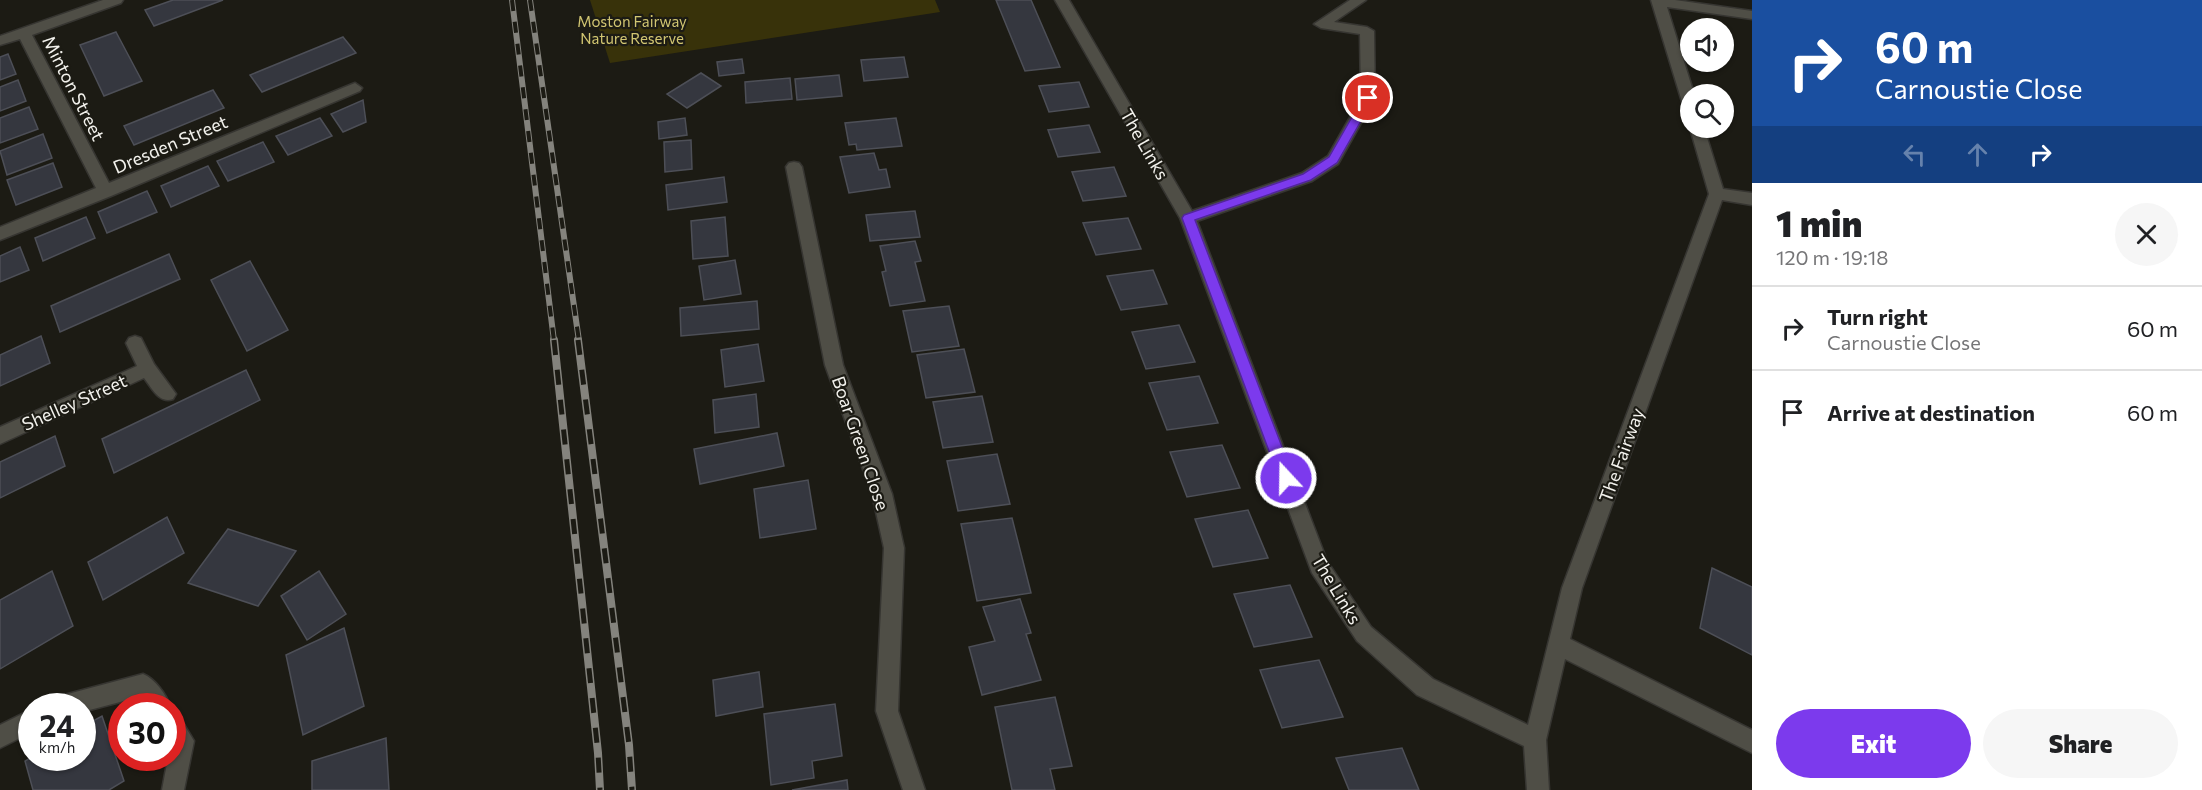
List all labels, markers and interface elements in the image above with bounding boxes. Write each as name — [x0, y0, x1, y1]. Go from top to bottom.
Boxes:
park label: Moston Fairway Nature Reserve — [577, 12, 687, 47]
map controls — [1680, 18, 1734, 138]
button: sound — [1680, 18, 1734, 72]
text: 60 m — [1875, 20, 1974, 72]
icon: right — [1776, 24, 1854, 102]
street label: Minton Street — [38, 32, 110, 144]
pin — [1342, 72, 1393, 123]
text: Carnoustie Close — [1875, 72, 2082, 105]
icon: arrive — [1351, 81, 1384, 114]
button: search — [1680, 84, 1734, 138]
street label: The Links — [1116, 105, 1174, 183]
street label: Dresden Street — [109, 110, 231, 178]
icon: left — [1898, 138, 1931, 171]
icon: ahead — [1961, 138, 1994, 171]
icon: right — [2024, 138, 2057, 171]
text: 1 min — [1776, 200, 1862, 244]
button: close — [2115, 203, 2178, 266]
text: 120 m · 19:18 — [1776, 245, 1888, 269]
text: Turn right — [1827, 303, 1928, 330]
icon: right — [1776, 312, 1809, 345]
text: 60 m — [2127, 315, 2178, 342]
text: Carnoustie Close — [1827, 330, 1981, 354]
street label: Shelley Street — [18, 369, 130, 435]
street label: Boar Green Close — [828, 373, 894, 513]
icon: arrive — [1776, 396, 1809, 429]
text: Arrive at destination — [1827, 399, 2035, 426]
text: 60 m — [2127, 399, 2178, 426]
street label: The Fairway — [1594, 405, 1648, 505]
position arrow — [1254, 446, 1318, 510]
street label: The Links — [1307, 550, 1367, 628]
speed limit sign: 30 — [108, 693, 186, 771]
text: 24 — [39, 706, 75, 743]
button: Exit — [1776, 709, 1971, 778]
button: Share — [1983, 709, 2178, 778]
text: km/h — [39, 738, 75, 756]

